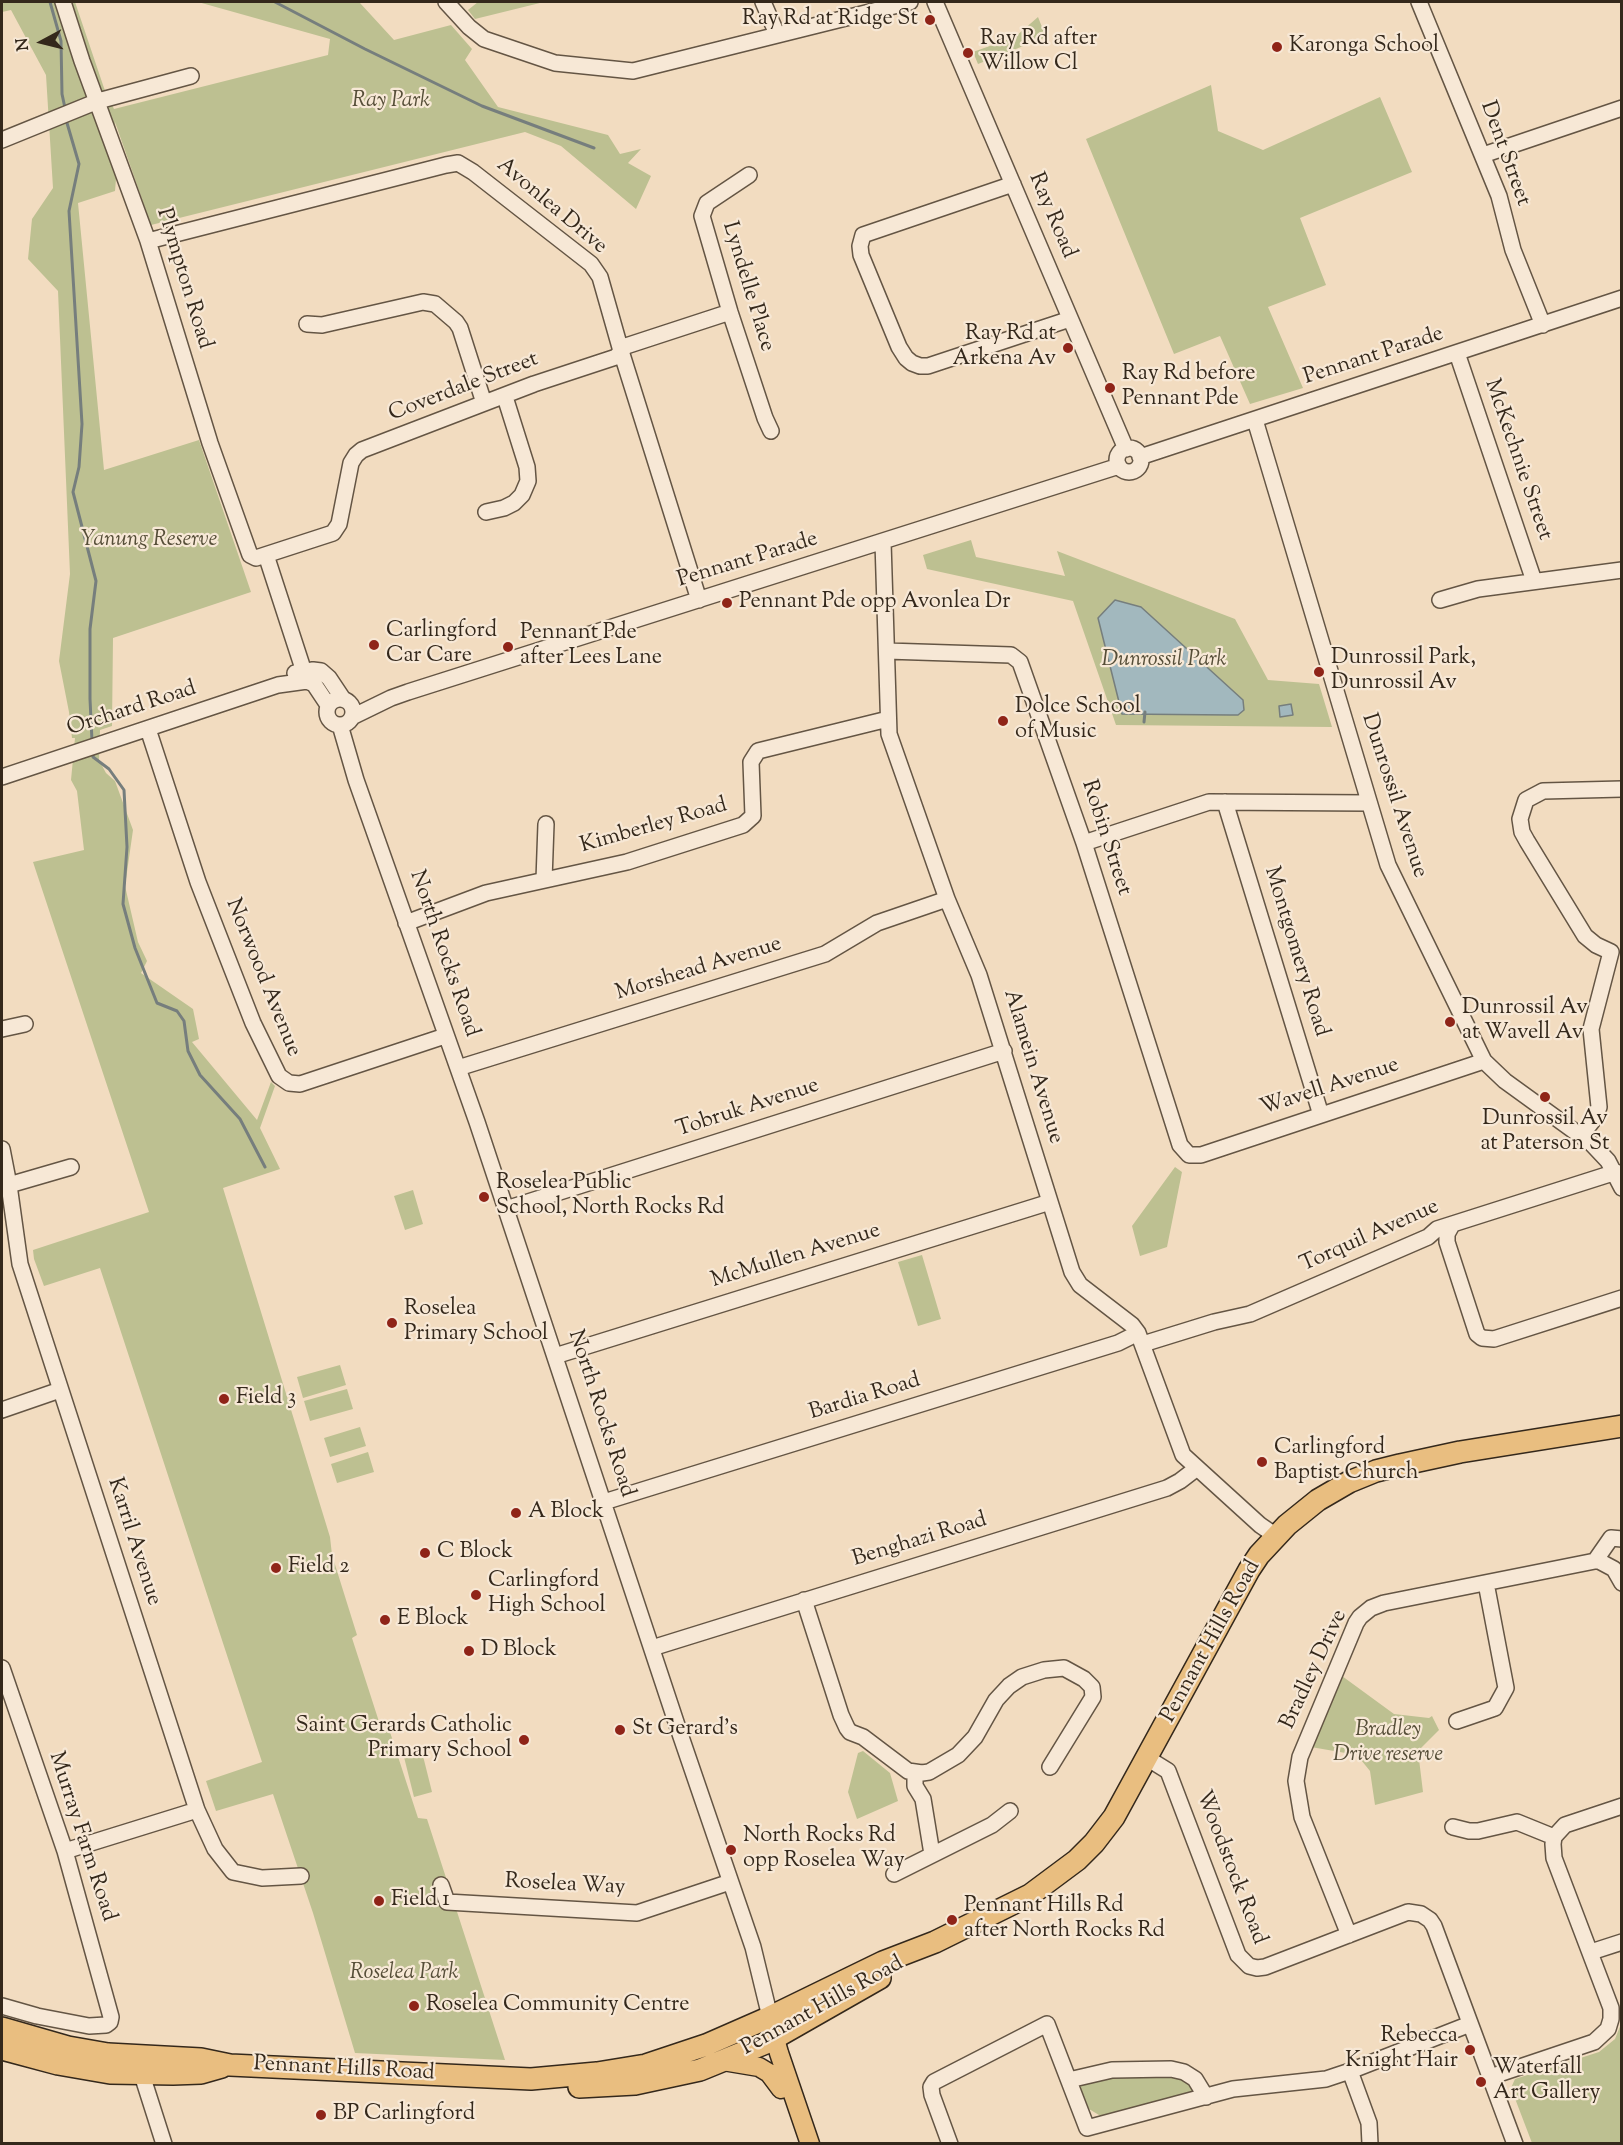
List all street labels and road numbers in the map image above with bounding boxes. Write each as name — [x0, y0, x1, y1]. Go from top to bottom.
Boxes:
street label: Dent Street — [1473, 98, 1535, 210]
street label: Avonlea Drive — [490, 153, 612, 261]
street label: Ray Road — [1021, 169, 1081, 263]
street label: Plympton Road — [149, 205, 217, 353]
street label: Lyndelle Place — [715, 219, 779, 355]
street label: Pennant Parade — [1301, 322, 1447, 392]
street label: Coverdale Street — [385, 347, 543, 429]
street label: McKechnie Street — [1477, 376, 1557, 544]
street label: Pennant Parade — [675, 527, 821, 595]
street label: Orchard Road — [64, 677, 200, 743]
street label: Dunrossil Avenue — [1354, 711, 1432, 881]
street label: Robin Street — [1074, 777, 1136, 899]
street label: Kimberley Road — [578, 793, 730, 861]
street label: Montgomery Road — [1257, 864, 1333, 1040]
street label: North Rocks Road — [402, 867, 484, 1041]
street label: Norwood Avenue — [218, 895, 306, 1061]
street label: Morshead Avenue — [613, 932, 785, 1008]
street label: Alamein Avenue — [996, 987, 1068, 1147]
street label: Wavell Avenue — [1257, 1053, 1403, 1123]
street label: Tobruk Avenue — [673, 1074, 823, 1144]
street label: Torquil Avenue — [1297, 1195, 1443, 1279]
street label: McMullen Avenue — [708, 1219, 884, 1295]
street label: North Rocks Road — [560, 1327, 640, 1501]
street label: Bardia Road — [806, 1369, 924, 1427]
street label: Karril Avenue — [100, 1475, 166, 1609]
street label: Benghazi Road — [849, 1508, 991, 1574]
street label: Pennant Hills Road — [1156, 1556, 1268, 1728]
street label: Bradley Drive — [1276, 1606, 1354, 1734]
street label: Murray Farm Road — [41, 1749, 121, 1925]
street label: Woodstock Road — [1188, 1787, 1272, 1949]
street label: Roselea Way — [504, 1870, 626, 1902]
street label: Pennant Hills Road — [737, 1951, 909, 2063]
street label: Pennant Hills Road — [253, 2052, 435, 2088]

